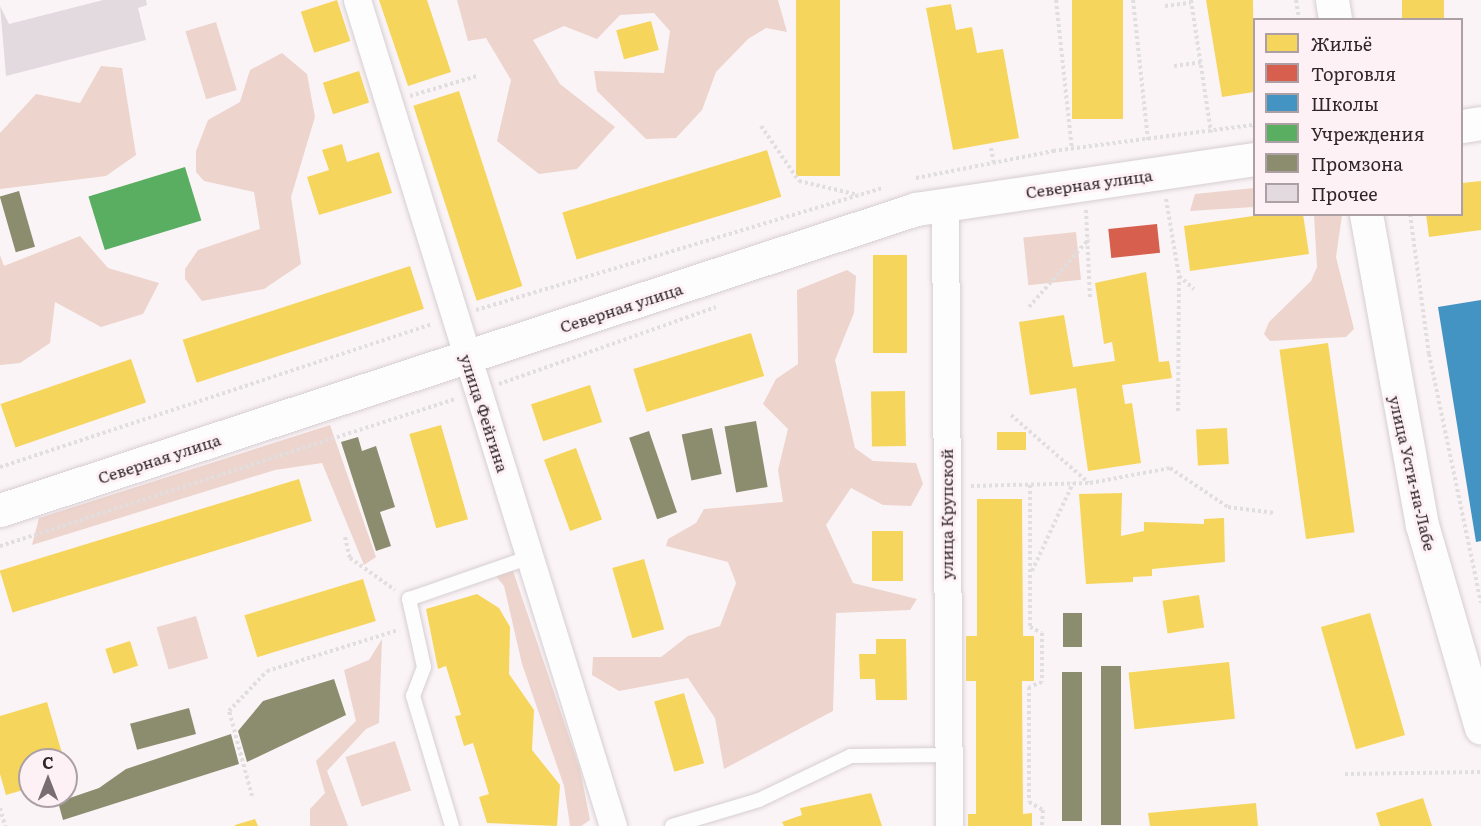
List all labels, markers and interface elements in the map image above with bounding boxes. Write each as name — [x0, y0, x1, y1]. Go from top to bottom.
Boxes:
legend — [1253, 18, 1463, 216]
text: Жильё — [1311, 30, 1372, 57]
text: Торговля — [1311, 60, 1396, 87]
text: Школы — [1311, 90, 1379, 117]
text: Учреждения — [1311, 120, 1424, 147]
text: Промзона — [1311, 150, 1403, 177]
street label: Северная улица — [1024, 165, 1154, 201]
text: Прочее — [1311, 180, 1378, 207]
street label: Северная улица — [557, 278, 685, 336]
street label: улица Фейгина — [457, 351, 513, 475]
street label: улица Усти-на-Лабе — [1386, 393, 1440, 553]
street label: Северная улица — [95, 429, 223, 487]
street label: улица Крупской — [936, 449, 956, 579]
north arrow — [18, 748, 78, 808]
text: С — [42, 750, 54, 774]

